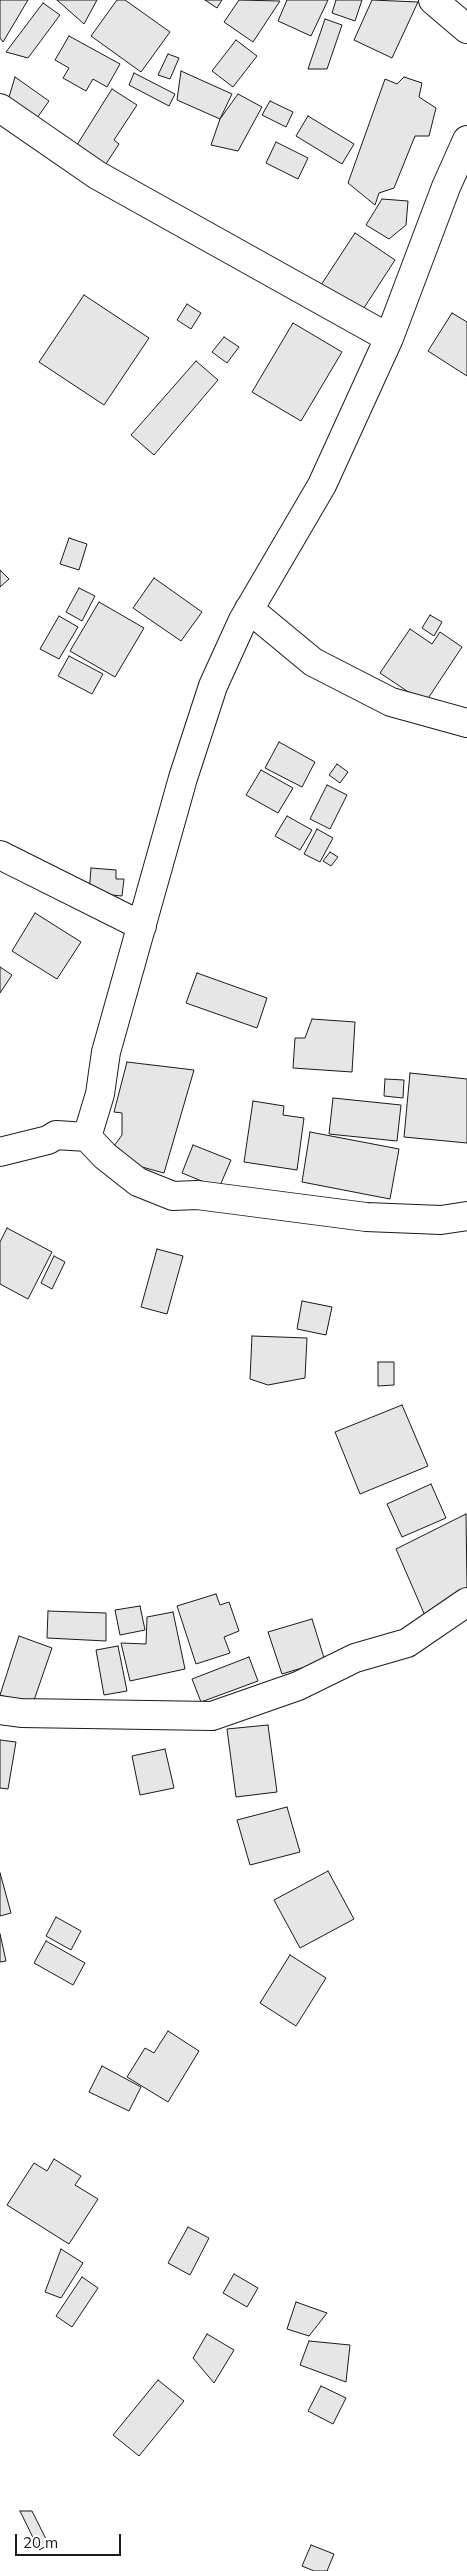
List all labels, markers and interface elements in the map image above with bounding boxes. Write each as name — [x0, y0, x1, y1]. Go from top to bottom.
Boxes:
scale bar — [18, 2524, 124, 2556]
text: 20 m — [23, 2533, 58, 2552]

